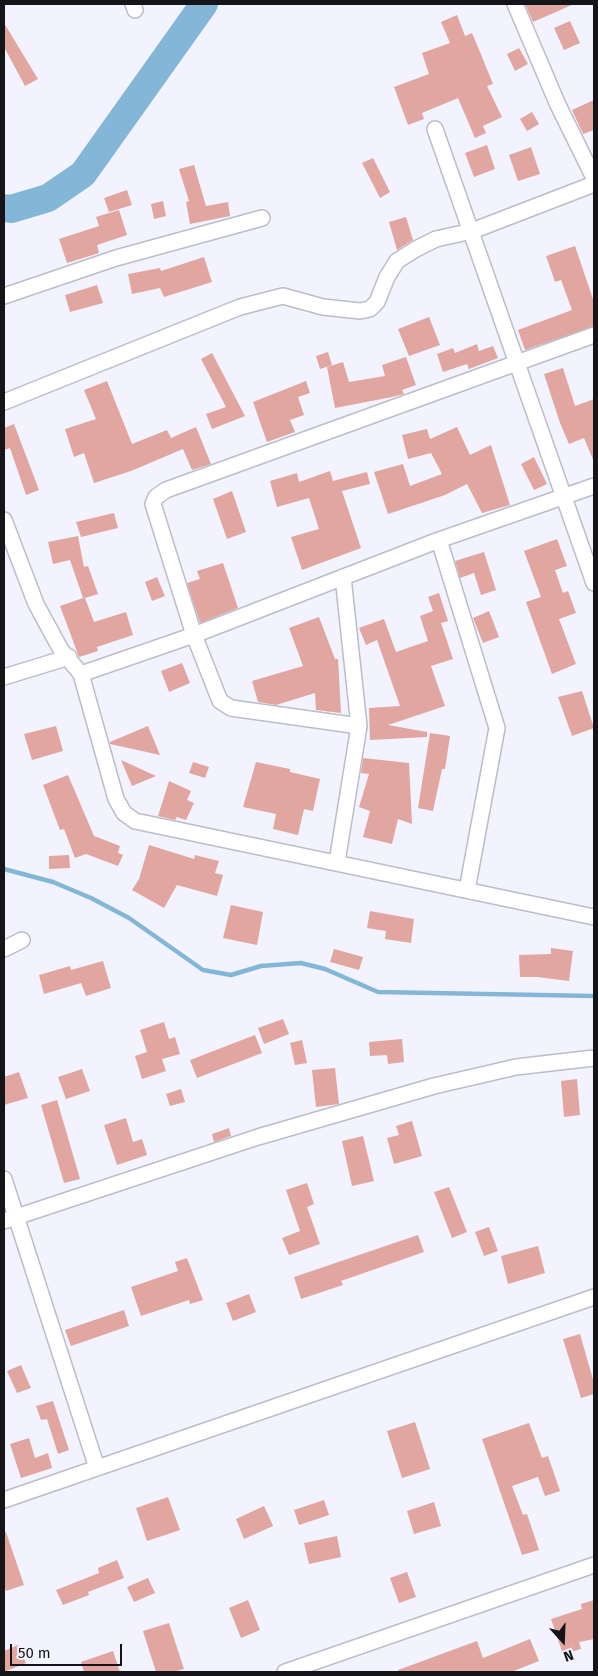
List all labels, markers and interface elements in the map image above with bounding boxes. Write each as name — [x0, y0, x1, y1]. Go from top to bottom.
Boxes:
north arrow — [538, 1616, 588, 1666]
scale bar — [12, 1634, 125, 1666]
text: 50 m — [18, 1644, 51, 1662]
text: N — [561, 1646, 576, 1665]

